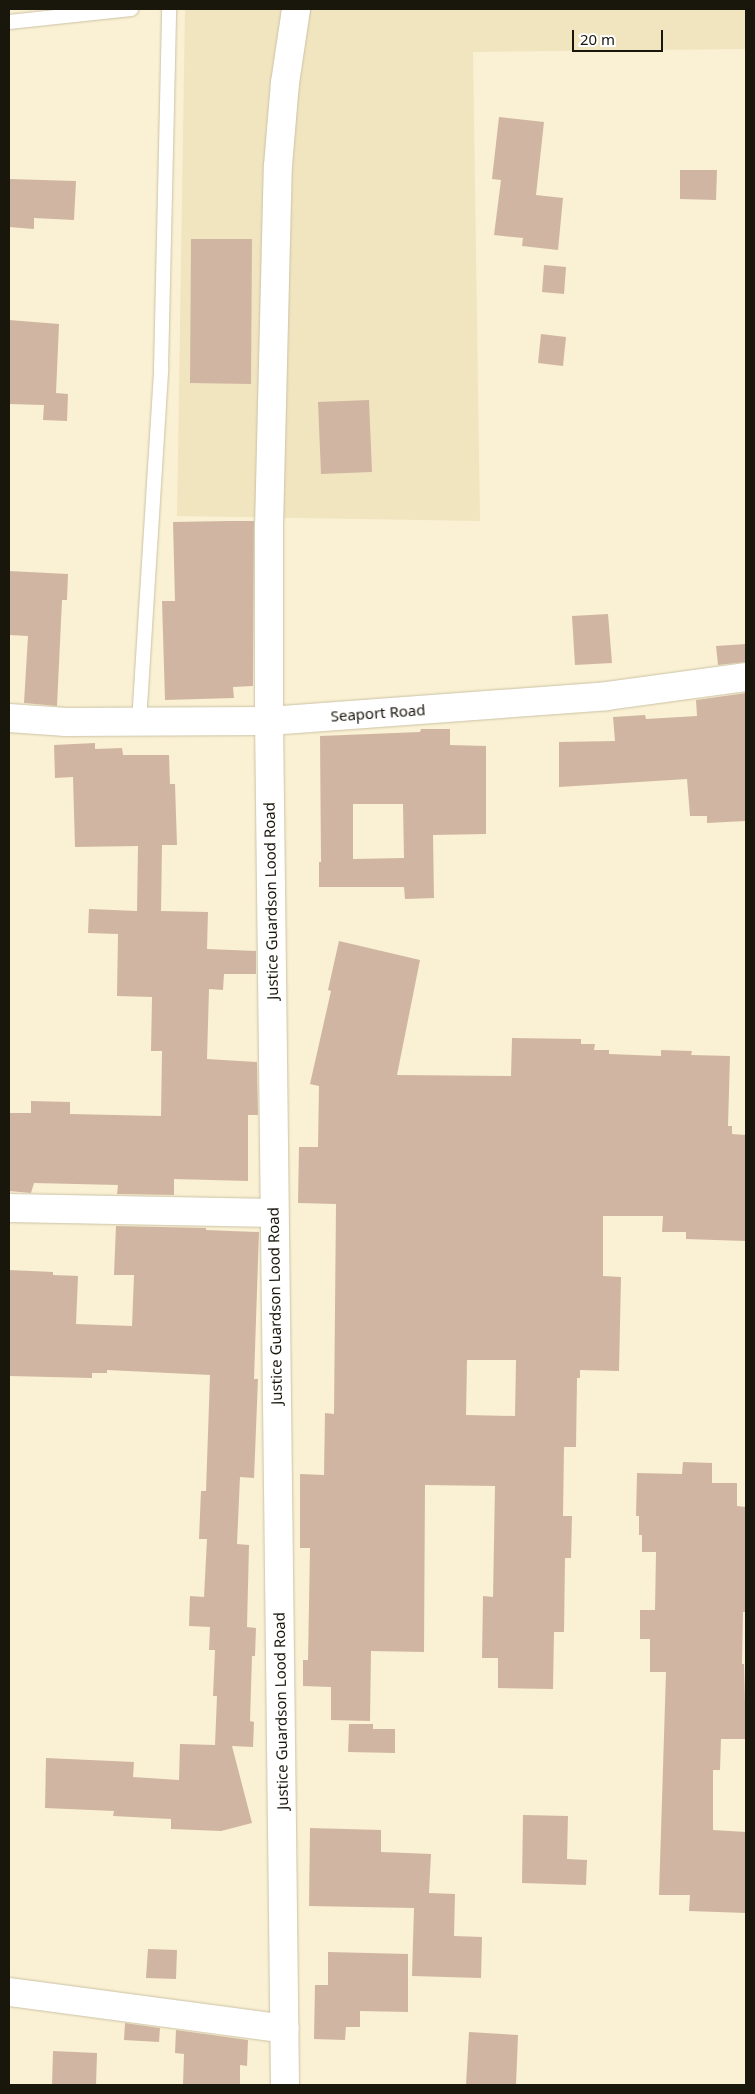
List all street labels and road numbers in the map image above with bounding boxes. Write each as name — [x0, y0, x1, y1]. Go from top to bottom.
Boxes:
street label: Seaport Road — [330, 701, 426, 725]
street label: Justice Guardson Lood Road — [260, 802, 282, 1000]
street label: Justice Guardson Lood Road — [264, 1207, 286, 1405]
street label: Justice Guardson Lood Road — [270, 1612, 292, 1810]

